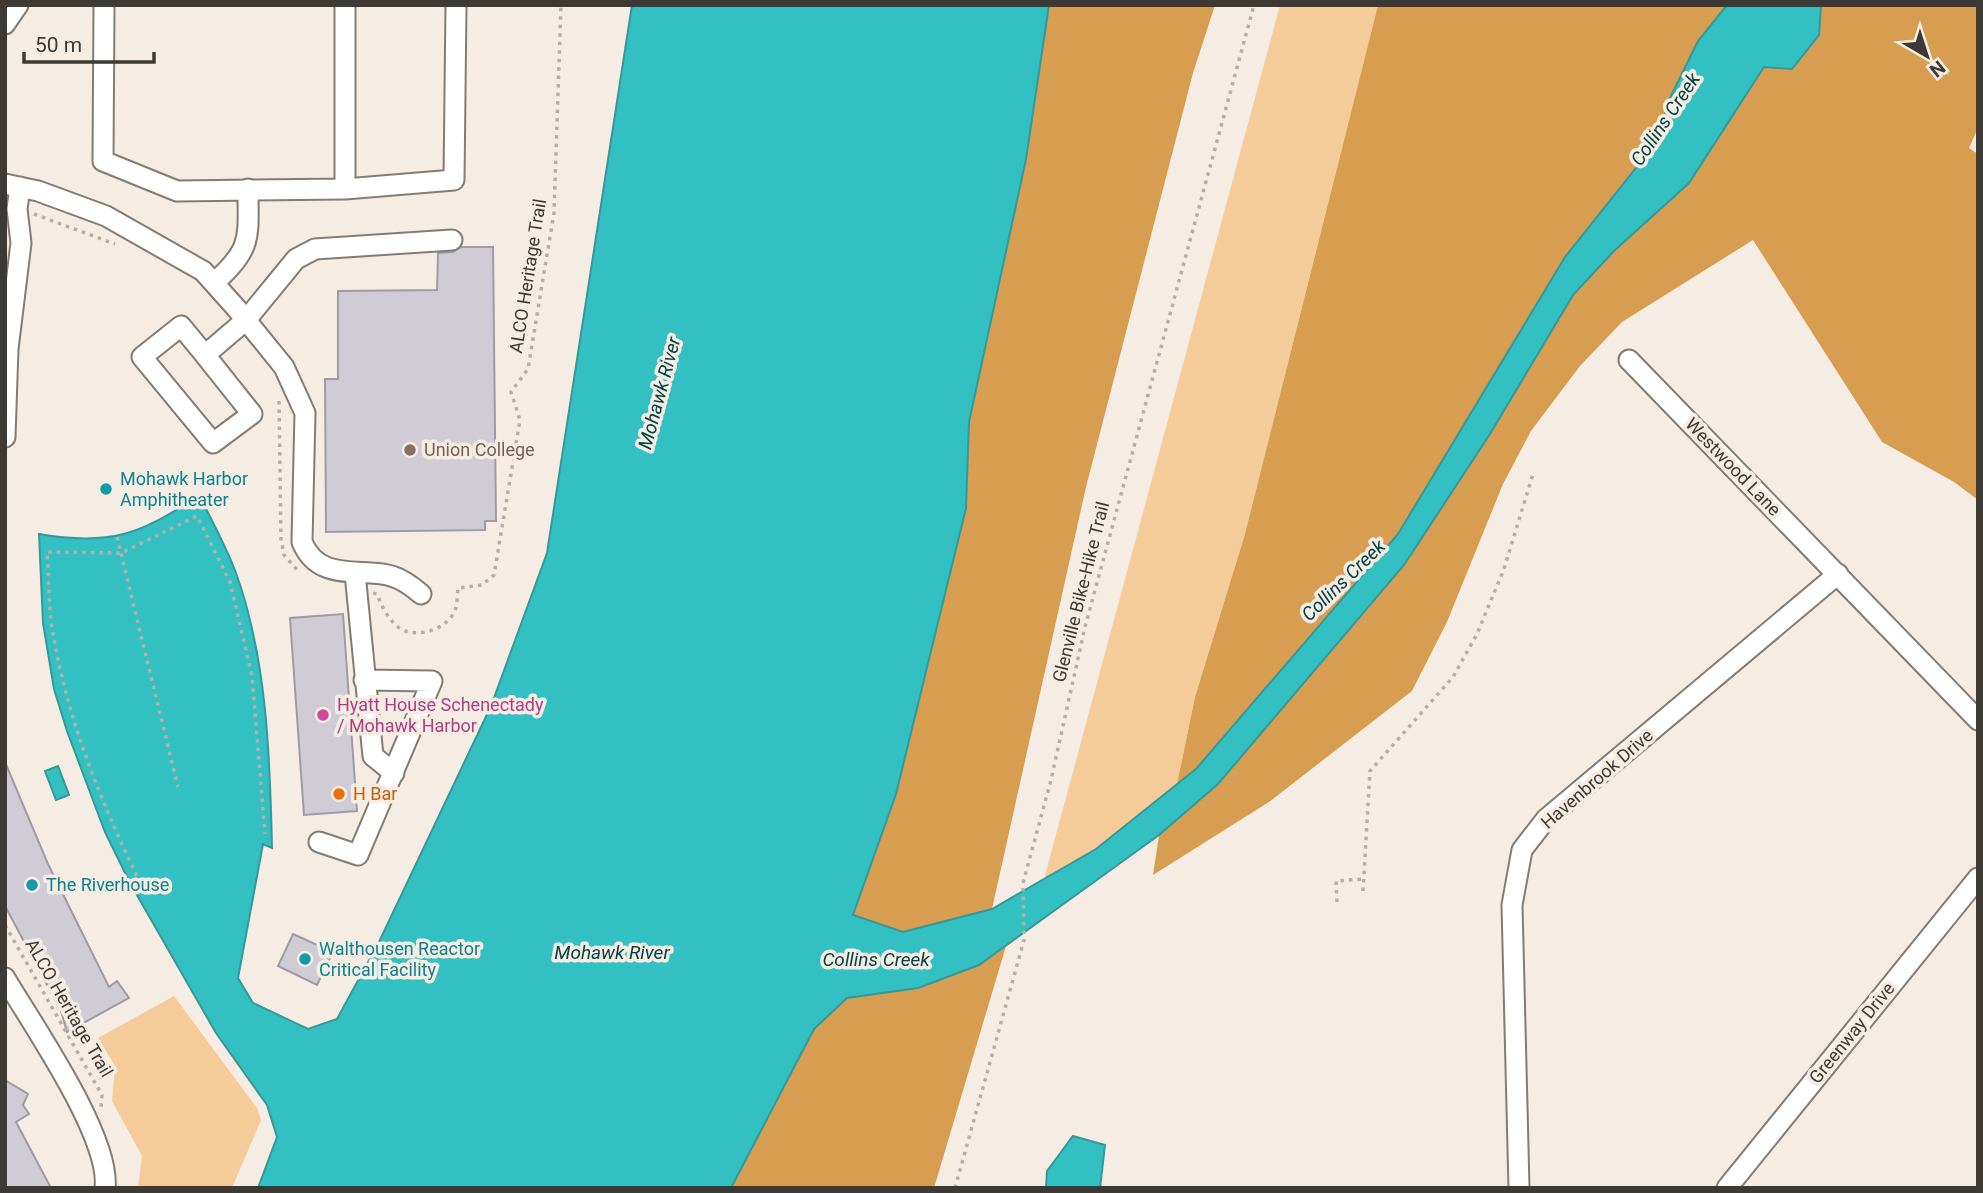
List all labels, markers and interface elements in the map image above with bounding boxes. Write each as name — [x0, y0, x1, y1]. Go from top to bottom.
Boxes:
scale bar — [24, 21, 154, 65]
north arrow — [1892, 21, 1962, 91]
text: 50 m — [35, 33, 82, 57]
text: N — [1925, 56, 1950, 82]
water label: Collins Creek — [1626, 68, 1705, 170]
street label: ALCO Heritage Trail — [505, 197, 550, 355]
water label: Mohawk River — [633, 334, 686, 452]
street label: Westwood Lane — [1681, 413, 1785, 520]
place label: Union College — [424, 439, 535, 460]
marker: Union College — [402, 442, 418, 458]
place label: Mohawk Harbor Amphitheater — [120, 468, 248, 510]
marker: Mohawk Harbor Amphitheater — [98, 481, 114, 497]
street label: Glenville Bike-Hike Trail — [1048, 499, 1113, 684]
water label: Collins Creek — [1297, 534, 1390, 626]
place label: Hyatt House Schenectady / Mohawk Harbor — [337, 694, 544, 736]
marker: Hyatt House Schenectady / Mohawk Harbor — [315, 707, 331, 723]
street label: Havenbrook Drive — [1537, 724, 1657, 833]
place label: H Bar — [353, 783, 397, 804]
marker: H Bar — [331, 786, 347, 802]
place label: The Riverhouse — [46, 874, 169, 895]
marker: The Riverhouse — [24, 877, 40, 893]
street label: ALCO Heritage Trail — [21, 935, 118, 1081]
place label: Walthousen Reactor Critical Facility — [319, 938, 480, 980]
water label: Mohawk River — [554, 941, 670, 964]
water label: Collins Creek — [822, 948, 930, 971]
marker: Walthousen Reactor Critical Facility — [297, 951, 313, 967]
street label: Greenway Drive — [1804, 978, 1899, 1087]

